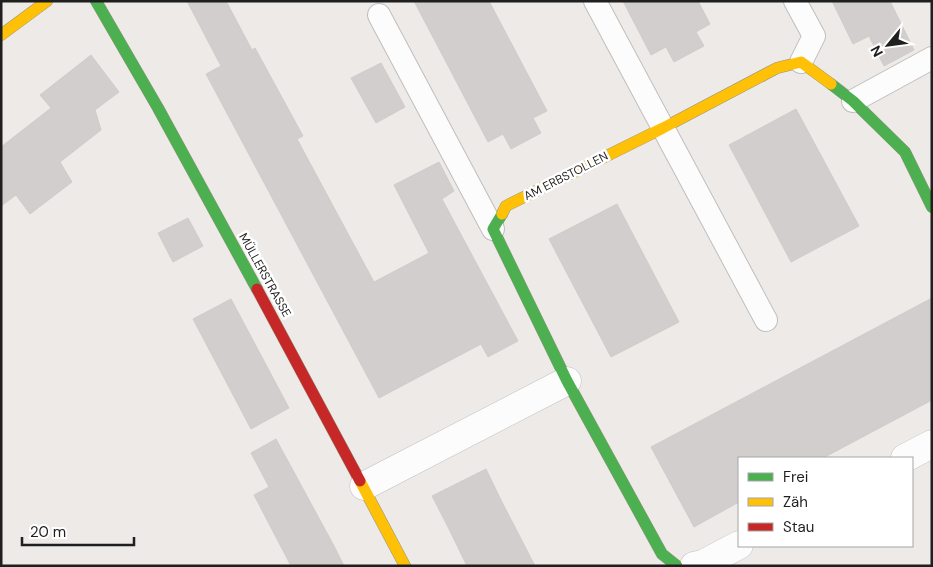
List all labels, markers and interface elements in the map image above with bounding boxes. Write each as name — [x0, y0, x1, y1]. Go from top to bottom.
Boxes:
north arrow — [863, 20, 913, 70]
text: N — [866, 42, 887, 60]
street label: AM ERBSTOLLEN — [521, 148, 611, 204]
street label: MÜLLERSTRASSE — [235, 230, 295, 320]
legend — [738, 457, 913, 547]
text: Frei — [783, 467, 808, 487]
text: Zäh — [783, 492, 808, 512]
scale bar — [22, 514, 135, 546]
text: Stau — [783, 517, 814, 537]
text: 20 m — [30, 522, 66, 542]

